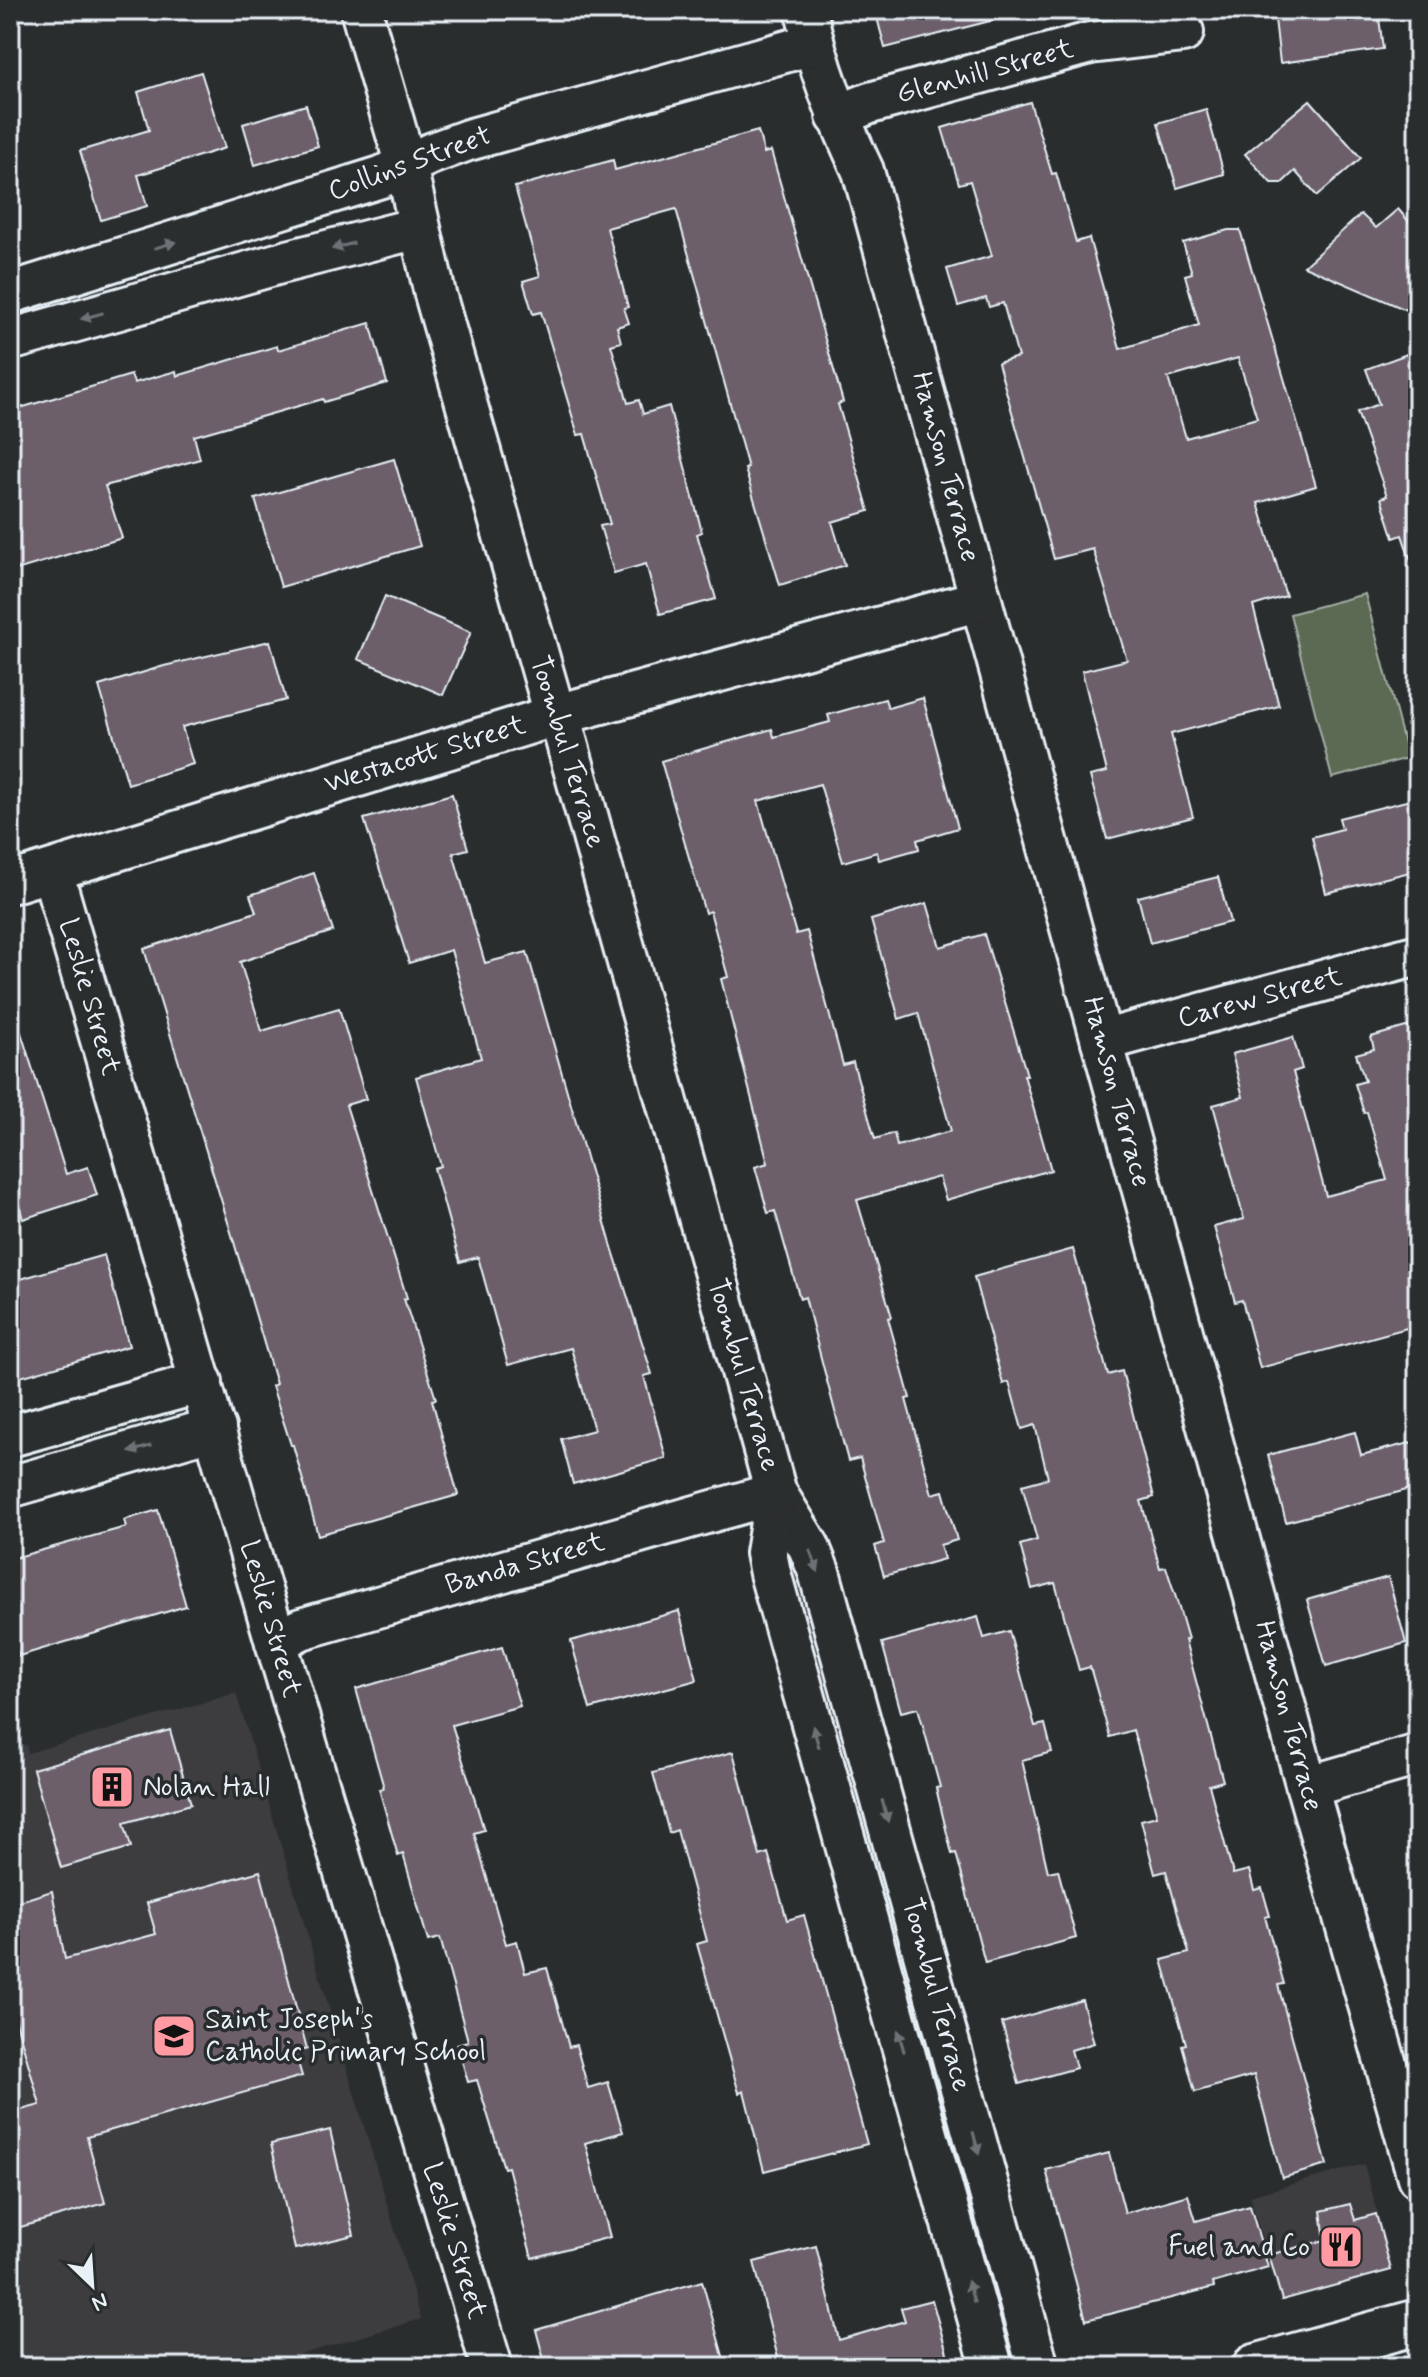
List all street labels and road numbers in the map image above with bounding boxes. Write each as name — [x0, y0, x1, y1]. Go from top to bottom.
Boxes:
street label: Glenhill Street — [892, 30, 1078, 113]
street label: Collins Street — [323, 117, 497, 211]
street label: Hamson Terrace — [902, 368, 988, 566]
street label: Toombul Terrace — [520, 651, 614, 853]
street label: Westacott Street — [320, 707, 531, 803]
street label: Leslie Street — [49, 914, 129, 1080]
street label: Carew Street — [1174, 958, 1347, 1038]
street label: Hamson Terrace — [1073, 993, 1159, 1191]
street label: Toombul Terrace — [698, 1274, 788, 1476]
street label: Banda Street — [441, 1523, 609, 1604]
street label: Leslie Street — [230, 1536, 310, 1702]
street label: Hamson Terrace — [1245, 1617, 1331, 1815]
street label: Toombul Terrace — [892, 1894, 980, 2096]
street label: Leslie Street — [413, 2158, 495, 2324]

